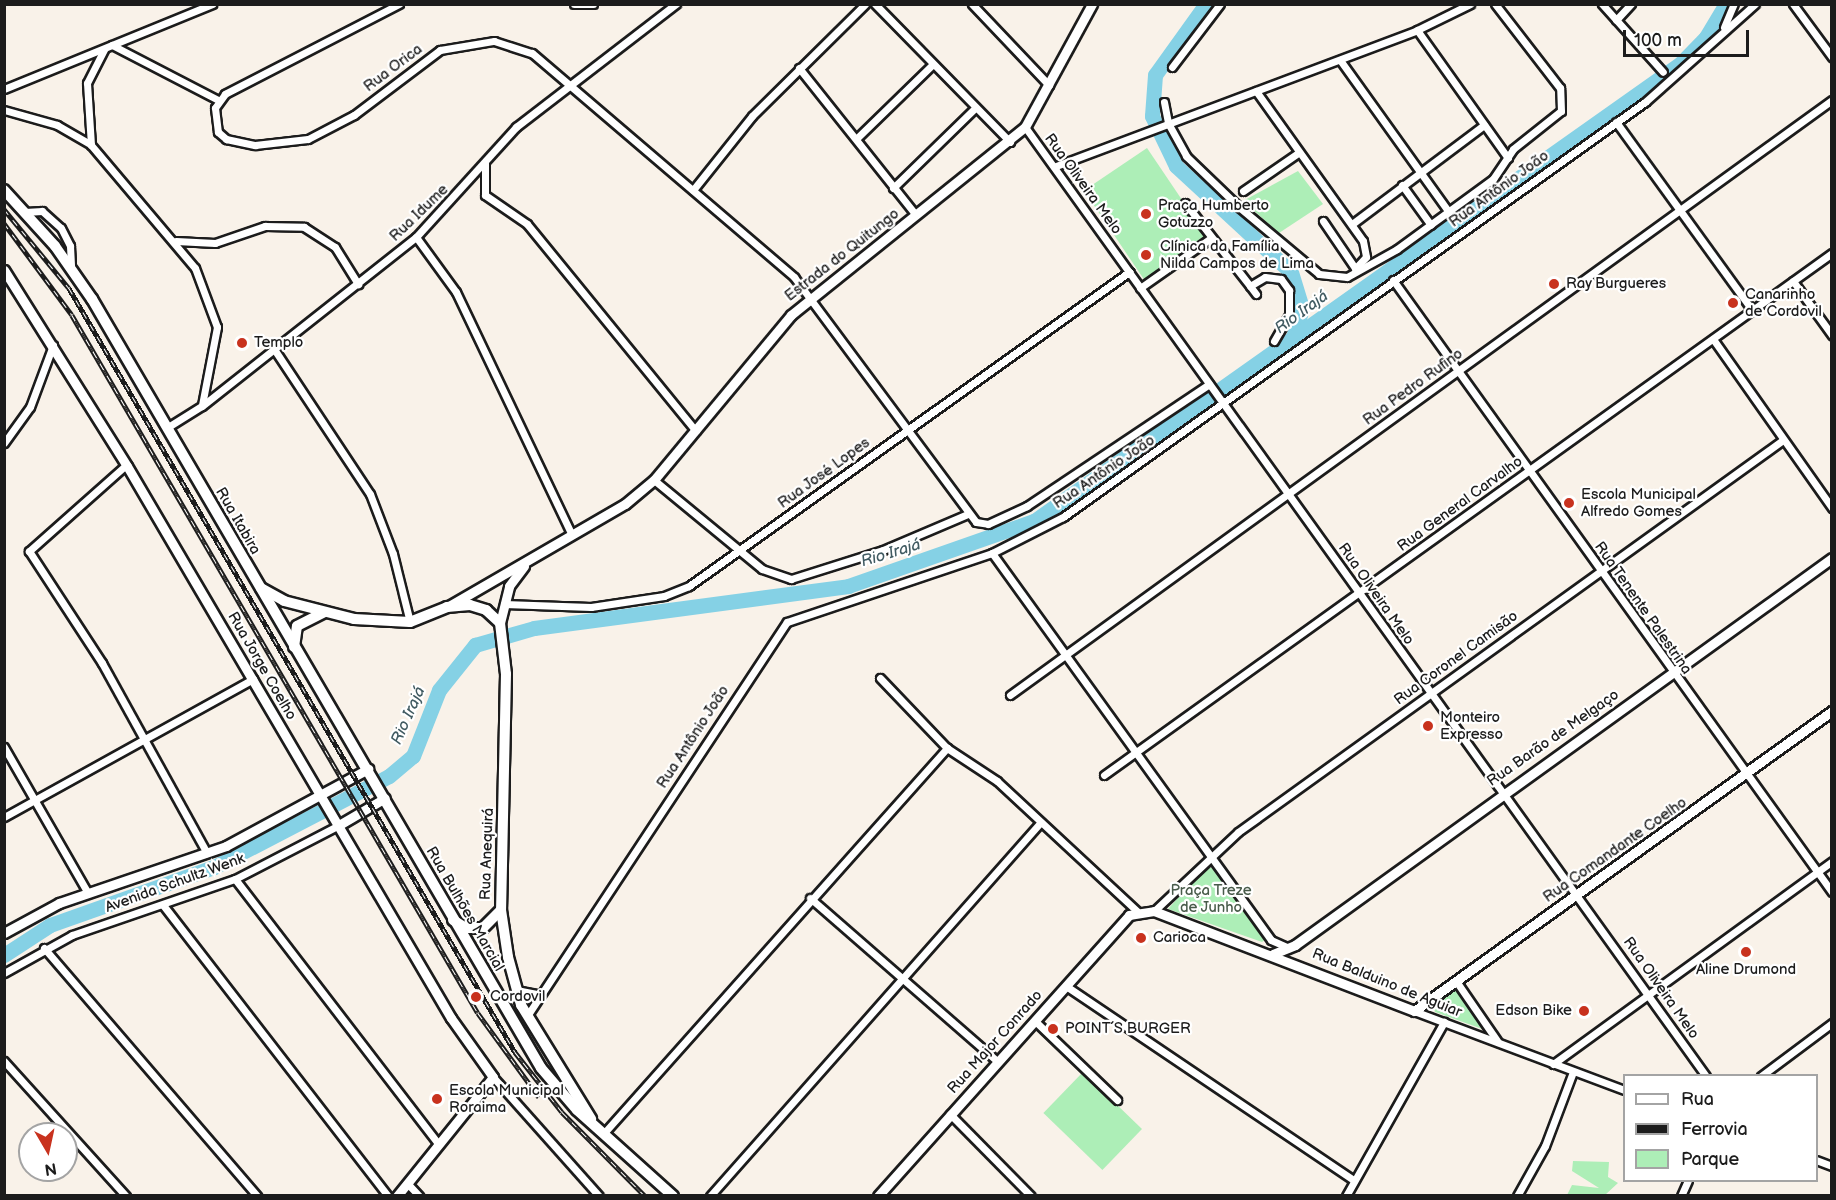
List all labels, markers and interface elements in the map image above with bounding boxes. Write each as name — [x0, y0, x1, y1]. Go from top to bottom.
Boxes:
scale bar — [1626, 18, 1752, 56]
text: 100 m — [1634, 30, 1682, 51]
street label: Rua Orica — [360, 40, 426, 96]
street label: Rua Oliveira Melo — [1040, 130, 1126, 238]
street label: Rua Antônio João — [1445, 147, 1553, 231]
street label: Rua Idume — [386, 181, 452, 245]
place label: Praça Humberto Gotuzzo — [1158, 196, 1269, 231]
street label: Estrada do Quitungo — [781, 205, 903, 305]
marker: Praça Humberto Gotuzzo — [1139, 207, 1153, 221]
place label: Clínica da Família Nilda Campos de Lima — [1160, 237, 1314, 272]
marker: Clínica da Família Nilda Campos de Lima — [1137, 246, 1155, 264]
place label: Ray Burgueres — [1566, 275, 1667, 293]
marker: Ray Burgueres — [1547, 277, 1561, 291]
place label: Canarinho de Cordovil — [1745, 285, 1822, 320]
water label: Rio Irajá — [1272, 287, 1332, 339]
marker: Canarinho de Cordovil — [1726, 296, 1740, 310]
place label: Templo — [254, 334, 303, 352]
marker: Templo — [235, 336, 249, 350]
street label: Rua Pedro Rufino — [1360, 345, 1466, 429]
street label: Rua Antônio João — [1049, 431, 1159, 513]
street label: Rua José Lopes — [774, 433, 874, 513]
street label: Rua General Carvalho — [1394, 453, 1526, 555]
street label: Rua Itabira — [212, 484, 264, 558]
place label: Escola Municipal Alfredo Gomes — [1581, 485, 1696, 520]
marker: Escola Municipal Alfredo Gomes — [1562, 496, 1576, 510]
water label: Rio Irajá — [859, 536, 923, 572]
street label: Rua Tenente Palestrina — [1590, 538, 1696, 678]
street label: Rua Oliveira Melo — [1334, 540, 1418, 648]
street label: Rua Coronel Camisão — [1391, 607, 1521, 709]
street label: Rua Jorge Coelho — [224, 608, 300, 724]
street label: Rua Antônio João — [653, 682, 733, 792]
water label: Rio Irajá — [388, 684, 430, 748]
street label: Rua Barão de Melgaço — [1484, 686, 1622, 790]
place label: Monteiro Expresso — [1440, 708, 1503, 743]
marker: Monteiro Expresso — [1421, 719, 1435, 733]
street label: Rua Comandante Coelho — [1540, 794, 1690, 906]
street label: Rua Anequirá — [476, 808, 498, 900]
street label: Rua Bulhões Marcial — [422, 844, 508, 974]
street label: Avenida Schultz Wenk — [102, 849, 248, 917]
park label: Praça Treze de Junho — [1170, 881, 1252, 916]
place label: Carioca — [1153, 929, 1206, 947]
marker: Carioca — [1134, 931, 1148, 945]
street label: Rua Oliveira Melo — [1619, 934, 1703, 1042]
street label: Rua Balduino de Aguiar — [1310, 945, 1464, 1021]
marker: Aline Drumond — [1739, 945, 1753, 959]
place label: Aline Drumond — [1696, 961, 1796, 979]
street label: Rua Major Conrado — [944, 987, 1046, 1097]
marker: Cordovil — [467, 988, 485, 1006]
place label: Cordovil — [490, 988, 545, 1006]
place label: Edson Bike — [1495, 1002, 1572, 1020]
marker: Edson Bike — [1577, 1004, 1591, 1018]
place label: POINT´S BURGER — [1065, 1020, 1191, 1038]
marker: POINT´S BURGER — [1046, 1022, 1060, 1036]
legend — [1623, 1074, 1818, 1182]
place label: Escola Municipal Roraima — [449, 1081, 564, 1116]
text: Rua — [1681, 1089, 1714, 1110]
marker: Escola Municipal Roraima — [430, 1092, 444, 1106]
text: Ferrovia — [1681, 1119, 1748, 1140]
north arrow — [18, 1122, 78, 1182]
text: Parque — [1681, 1149, 1739, 1170]
text: N — [43, 1158, 58, 1179]

